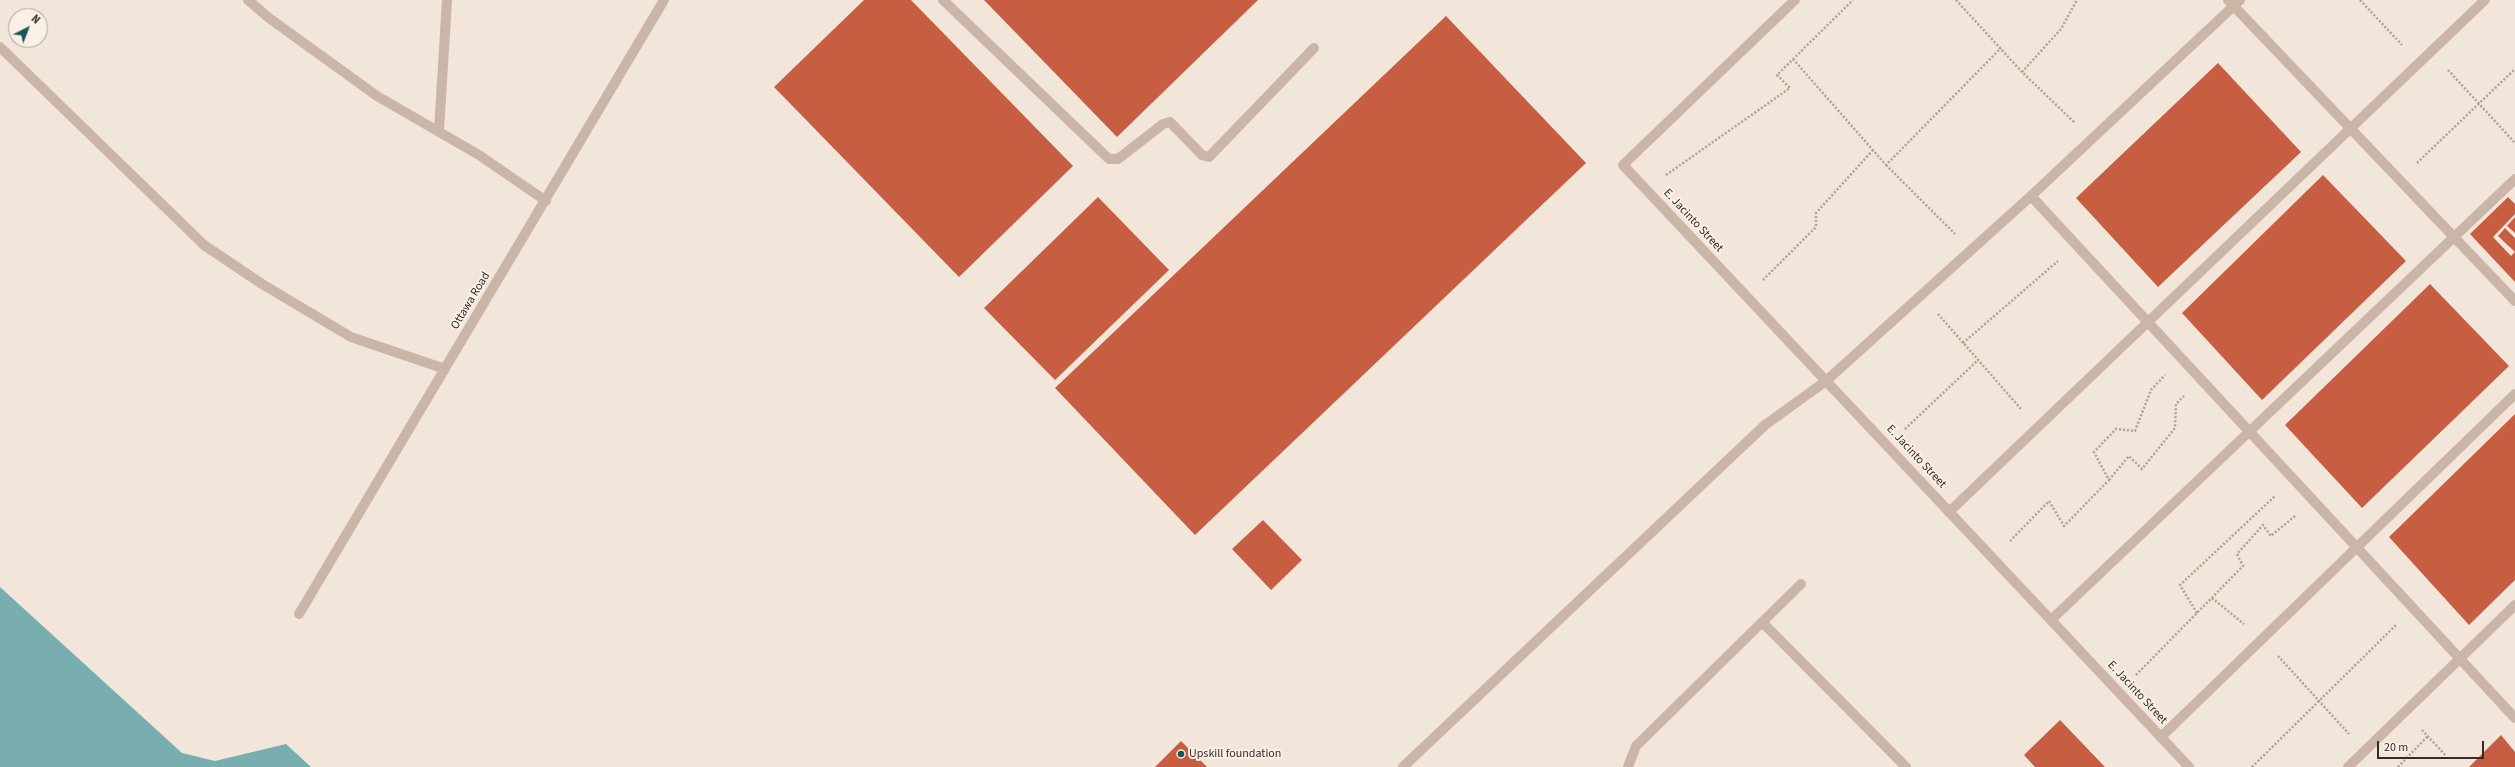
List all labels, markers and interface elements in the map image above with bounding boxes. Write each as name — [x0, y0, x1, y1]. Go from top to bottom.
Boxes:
north arrow — [8, 8, 48, 48]
text: N — [28, 11, 43, 27]
street label: E. Jacinto Street — [1660, 186, 1726, 256]
street label: Ottawa Road — [448, 270, 494, 332]
street label: E. Jacinto Street — [1883, 422, 1949, 492]
street label: E. Jacinto Street — [2104, 658, 2170, 728]
scale bar — [2379, 733, 2486, 759]
text: 20 m — [2384, 739, 2408, 756]
place label: Upskill foundation — [1189, 747, 1281, 761]
marker: Upskill foundation — [1176, 749, 1186, 759]

